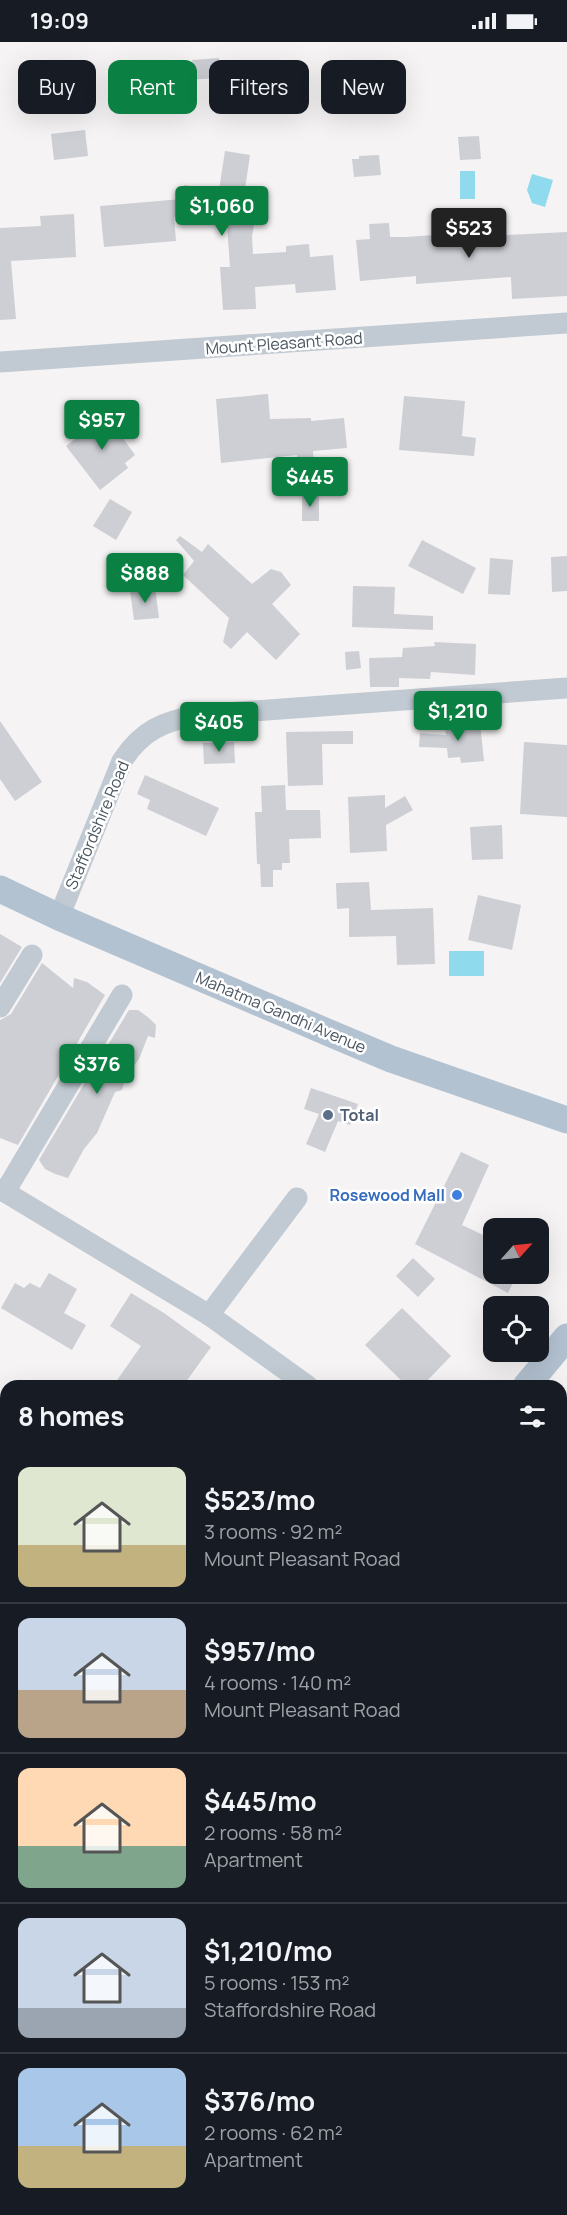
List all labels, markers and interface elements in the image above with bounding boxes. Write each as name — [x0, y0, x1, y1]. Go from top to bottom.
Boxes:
text: 19:09 — [30, 6, 89, 36]
chip: Buy — [18, 60, 96, 114]
chip: Rent — [108, 60, 197, 114]
chip: Filters — [209, 60, 309, 114]
chip: New — [321, 60, 406, 114]
pin: $1,060 — [173, 186, 271, 237]
text: $1,060 — [189, 192, 255, 219]
pin: $523 — [433, 208, 505, 259]
text: $523 — [445, 214, 493, 241]
street label: Mount Pleasant Road — [205, 327, 363, 359]
pin: $957 — [66, 400, 138, 451]
text: $957 — [78, 406, 126, 433]
pin: $445 — [274, 457, 346, 508]
text: $445 — [286, 463, 334, 490]
pin: $888 — [109, 553, 181, 604]
text: $888 — [120, 559, 170, 586]
pin: $1,210 — [409, 691, 507, 742]
text: $1,210 — [428, 697, 488, 724]
pin: $405 — [183, 702, 255, 753]
text: $405 — [194, 708, 244, 735]
street label: Staffordshire Road — [60, 757, 134, 893]
street label: Mahatma Gandhi Avenue — [192, 966, 370, 1058]
pin: $376 — [61, 1044, 133, 1095]
text: $376 — [73, 1050, 121, 1077]
place label: Total — [340, 1104, 379, 1126]
marker: Total — [321, 1108, 335, 1122]
place label: Rosewood Mall — [330, 1184, 445, 1206]
marker: Rosewood Mall — [450, 1188, 464, 1202]
north arrow — [483, 1218, 549, 1284]
map controls — [483, 1218, 549, 1362]
button: locate — [483, 1296, 549, 1362]
text: 8 homes — [18, 1398, 124, 1434]
icon: filters — [516, 1400, 549, 1433]
text: $523/mo — [204, 1482, 315, 1518]
icon: home — [66, 1491, 138, 1563]
text: 3 rooms · 92 m² — [204, 1518, 343, 1545]
text: Mount Pleasant Road — [204, 1545, 401, 1572]
text: $957/mo — [204, 1633, 315, 1669]
icon: home — [66, 1642, 138, 1714]
text: 4 rooms · 140 m² — [204, 1669, 351, 1696]
text: Mount Pleasant Road — [204, 1696, 401, 1723]
text: $445/mo — [204, 1783, 317, 1819]
icon: home — [66, 1792, 138, 1864]
text: 2 rooms · 58 m² — [204, 1819, 342, 1846]
text: Apartment — [204, 1846, 303, 1873]
text: $1,210/mo — [204, 1933, 332, 1969]
icon: home — [66, 1942, 138, 2014]
text: 5 rooms · 153 m² — [204, 1969, 350, 1996]
text: Staffordshire Road — [204, 1996, 376, 2023]
text: $376/mo — [204, 2083, 315, 2119]
icon: home — [66, 2092, 138, 2164]
text: 2 rooms · 62 m² — [204, 2119, 343, 2146]
text: Apartment — [204, 2146, 303, 2173]

